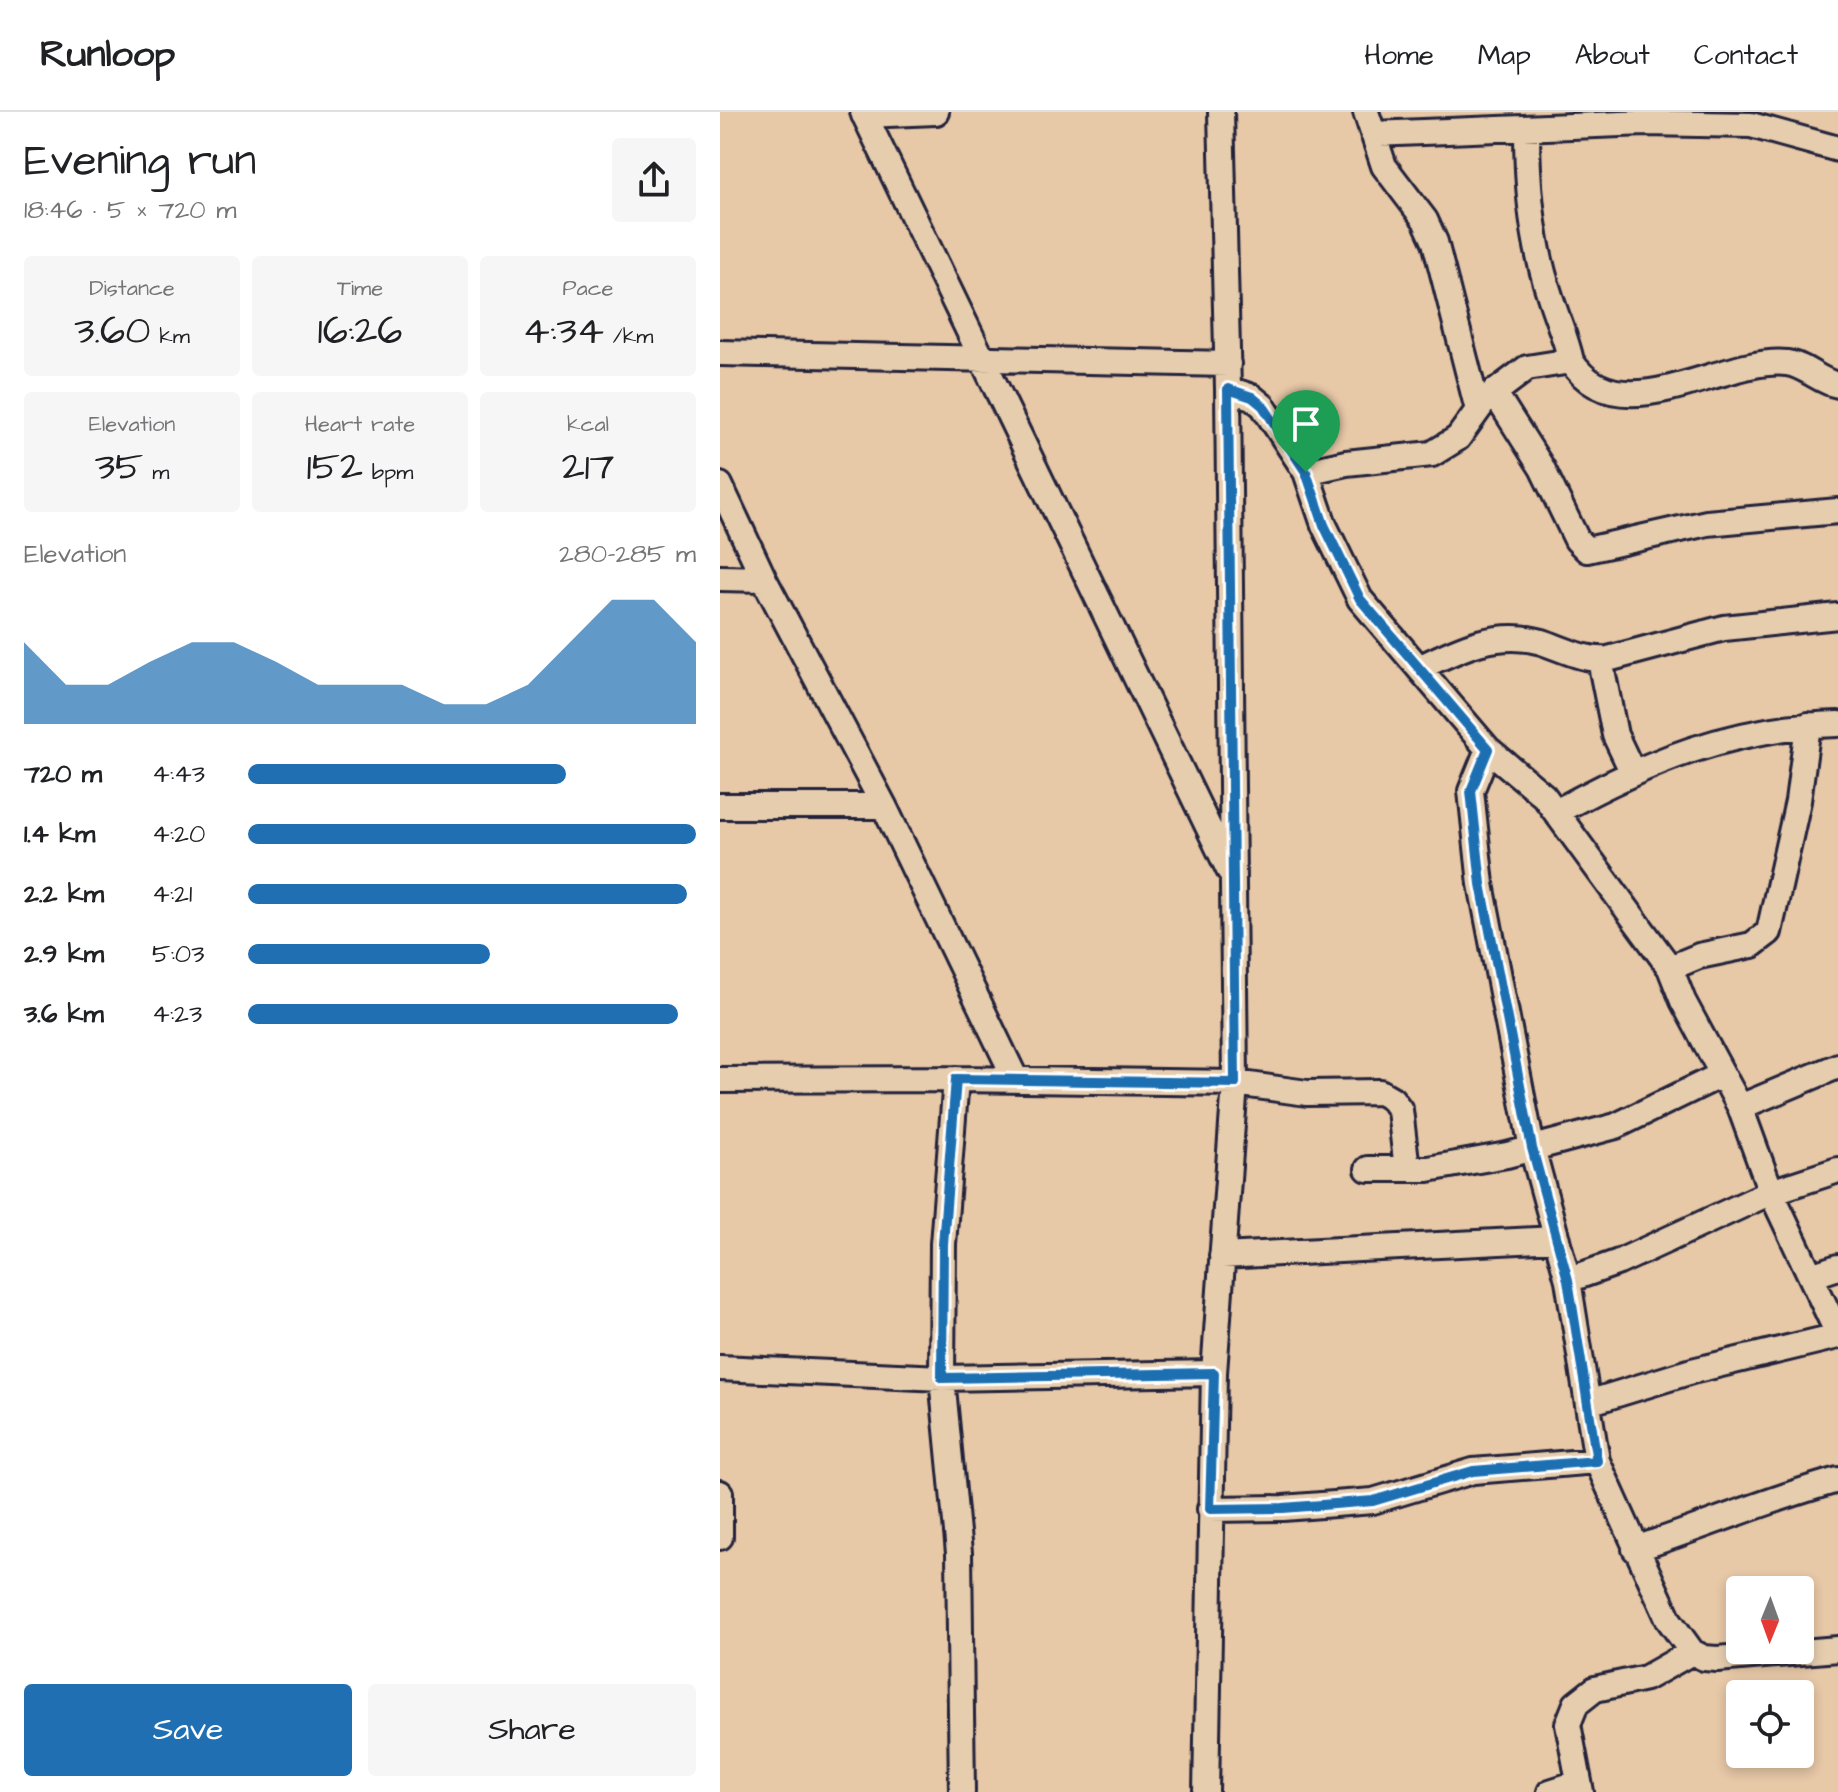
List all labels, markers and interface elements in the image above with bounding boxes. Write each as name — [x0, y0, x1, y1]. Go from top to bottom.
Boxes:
text: Runloop — [40, 29, 175, 81]
text: Home — [1364, 36, 1434, 75]
text: Map — [1478, 36, 1531, 75]
text: About — [1575, 36, 1650, 75]
text: Contact — [1694, 36, 1798, 75]
text: Evening run — [24, 131, 256, 192]
button: share — [612, 138, 696, 222]
text: 18:46 · 5 × 720 m — [24, 192, 236, 228]
text: Distance — [89, 273, 175, 304]
text: Time — [337, 273, 383, 304]
text: Pace — [562, 273, 614, 304]
text: 3.60 — [74, 304, 150, 359]
text: 16:26 — [318, 304, 402, 359]
text: 4:34 — [523, 304, 604, 359]
text: km — [150, 321, 190, 352]
text: /km — [604, 321, 653, 352]
pin — [1272, 390, 1340, 472]
icon: arrive — [1284, 402, 1328, 446]
text: Elevation — [89, 409, 175, 440]
text: Heart rate — [305, 409, 415, 440]
text: kcal — [567, 409, 609, 440]
text: 35 — [95, 440, 143, 495]
text: 152 — [307, 440, 363, 495]
text: 217 — [562, 440, 614, 495]
text: m — [143, 457, 169, 488]
text: bpm — [363, 457, 413, 488]
text: Elevation — [24, 536, 126, 572]
text: 280–285 m — [559, 536, 696, 572]
text: 720 m — [24, 756, 102, 792]
text: 4:43 — [152, 756, 205, 792]
text: 1.4 km — [24, 816, 95, 852]
text: 4:20 — [152, 816, 205, 852]
text: 2.2 km — [24, 876, 104, 912]
text: 4:21 — [152, 876, 192, 912]
text: 2.9 km — [24, 936, 104, 972]
text: 5:03 — [152, 936, 204, 972]
text: 3.6 km — [24, 996, 104, 1032]
text: 4:23 — [152, 996, 202, 1032]
north arrow — [1726, 1576, 1814, 1664]
map controls — [1726, 1576, 1814, 1768]
button: locate — [1726, 1680, 1814, 1768]
button: Save — [24, 1684, 352, 1776]
button: Share — [368, 1684, 696, 1776]

